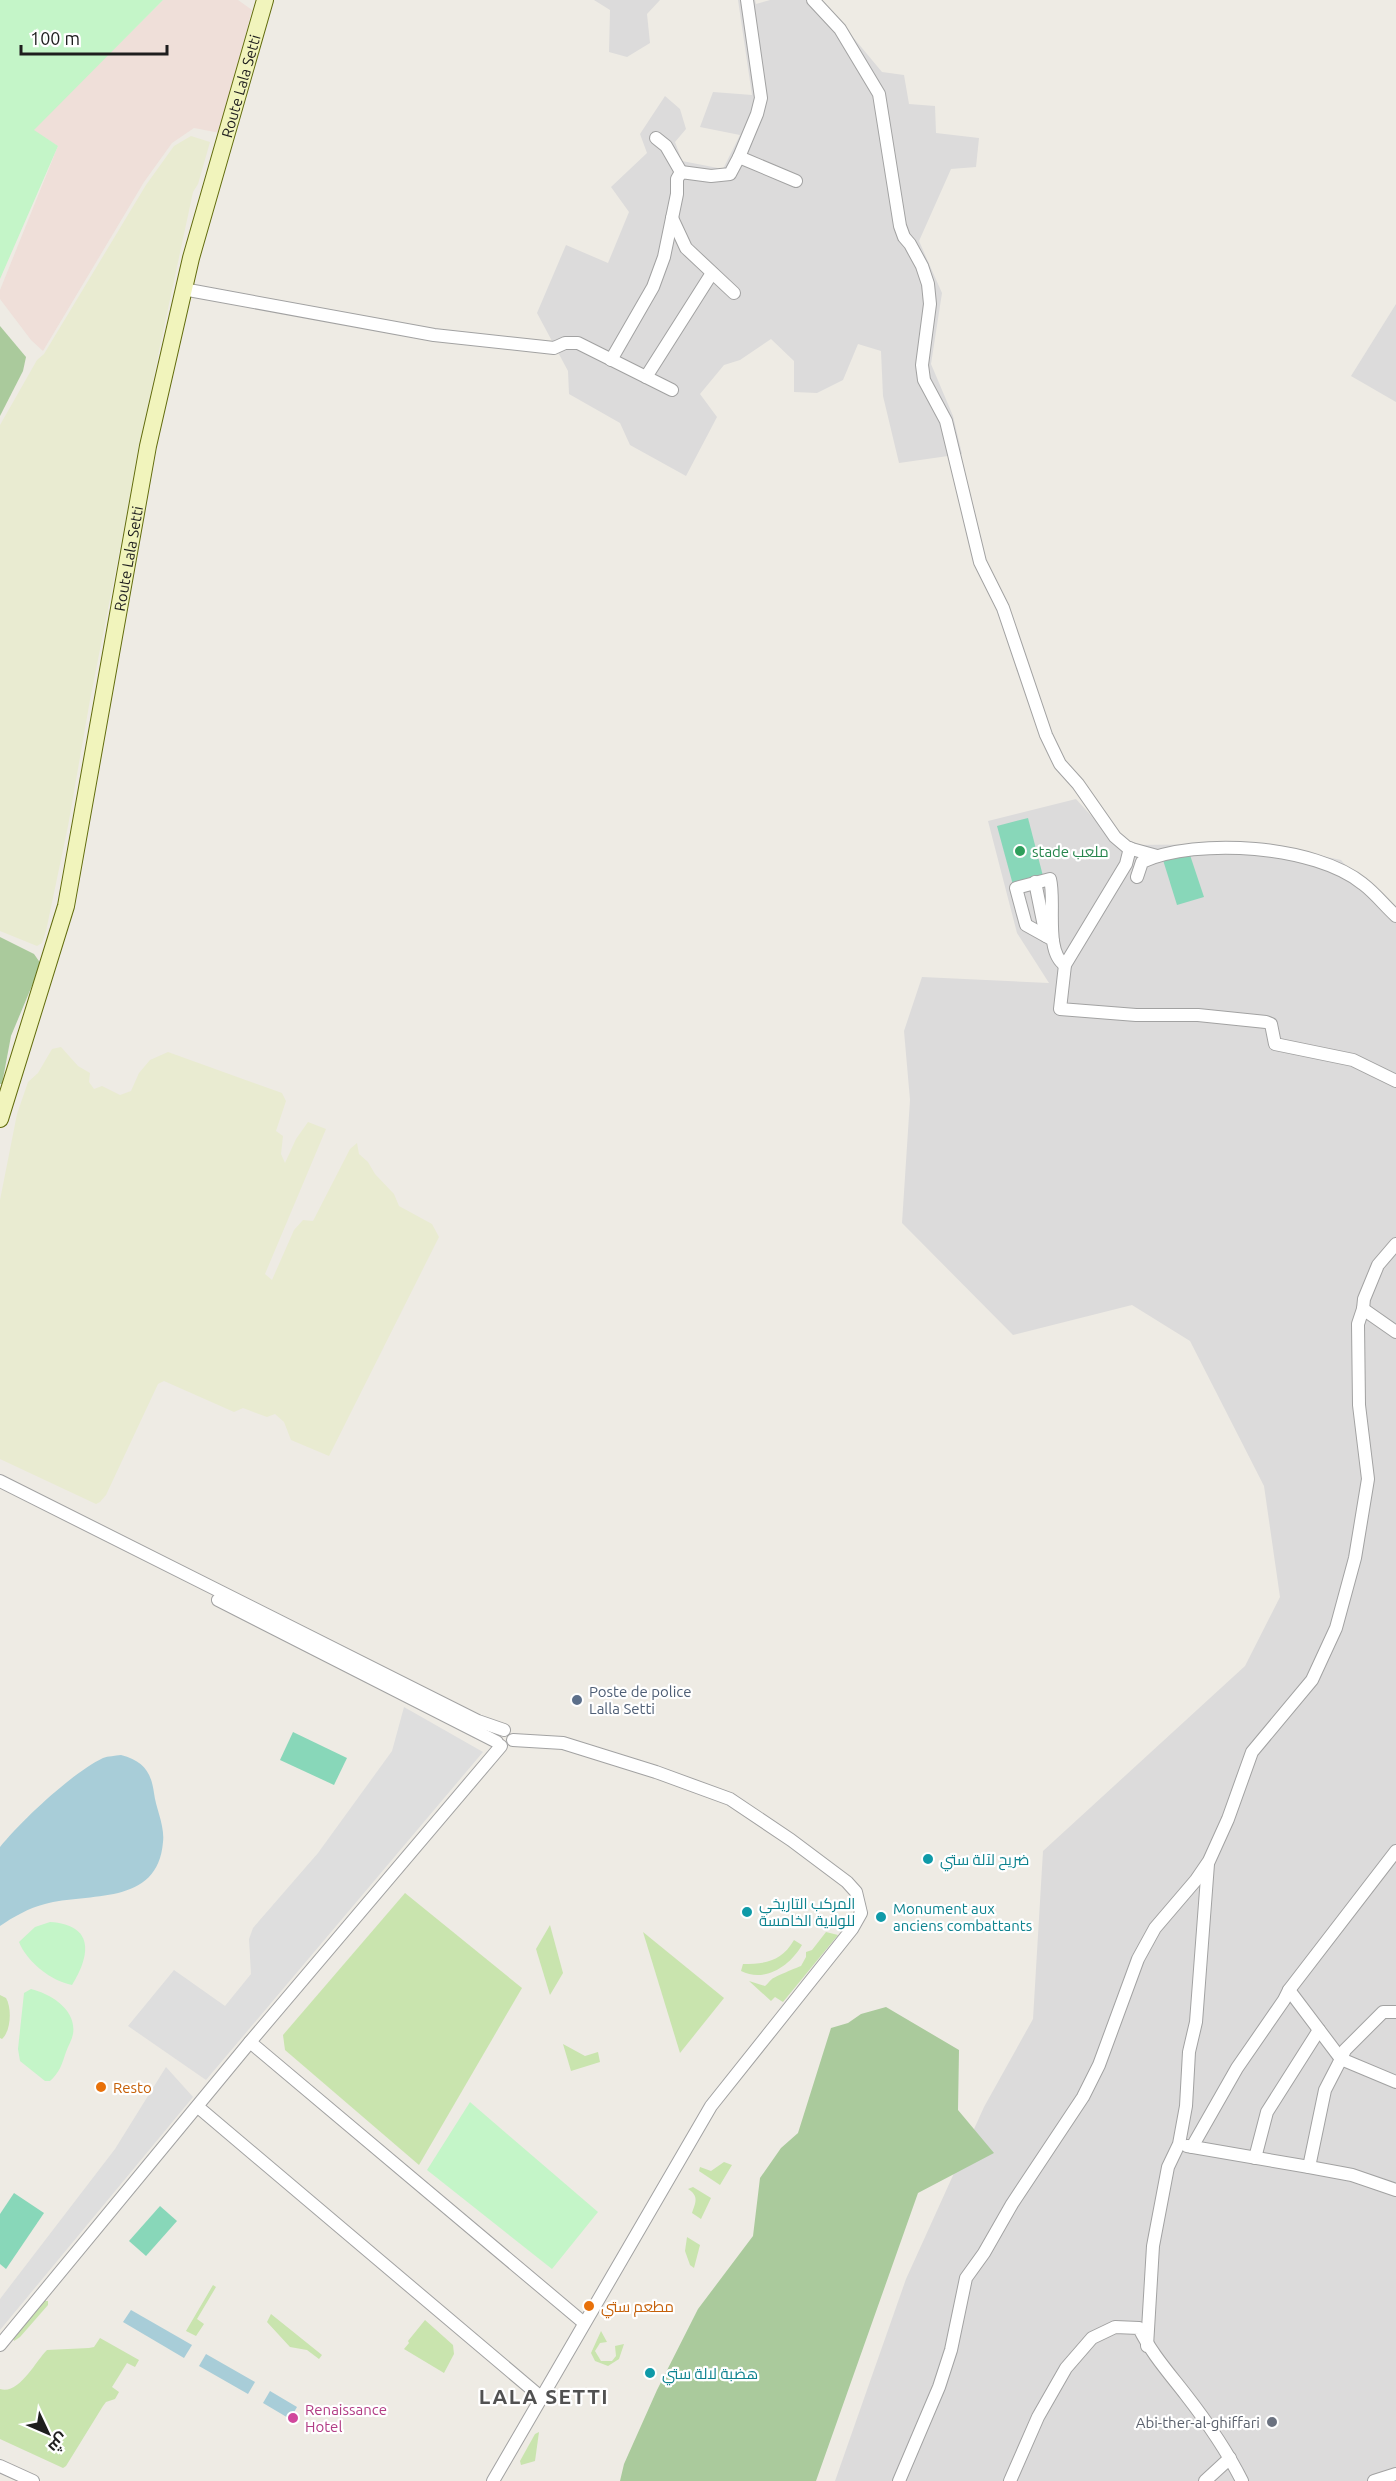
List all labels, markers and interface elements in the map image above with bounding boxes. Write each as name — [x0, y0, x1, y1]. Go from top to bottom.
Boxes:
scale bar — [21, 18, 166, 56]
text: 100 m — [30, 28, 80, 48]
street label: Route Lala Setti — [217, 33, 263, 140]
street label: Route Lala Setti — [110, 505, 146, 612]
place label: stade ملعب — [1032, 843, 1109, 860]
marker: stade ملعب — [1013, 844, 1027, 858]
place label: Poste de police Lalla Setti — [589, 1683, 692, 1717]
marker: Poste de police Lalla Setti — [570, 1693, 584, 1707]
place label: ضريح لآلة ستي — [940, 1851, 1029, 1872]
marker: ضريح لآلة ستي — [921, 1852, 935, 1866]
place label: المركب التاريخي للولاية الخامسة — [759, 1895, 855, 1930]
place label: Monument aux anciens combattants — [893, 1900, 1032, 1934]
marker: المركب التاريخي للولاية الخامسة — [740, 1905, 754, 1919]
marker: Monument aux anciens combattants — [874, 1910, 888, 1924]
place label: Resto — [113, 2079, 152, 2096]
marker: Resto — [94, 2080, 108, 2094]
place label: مطعم ستي — [601, 2298, 674, 2319]
marker: مطعم ستي — [582, 2299, 596, 2313]
place label: هضبة لالة ستي — [662, 2365, 758, 2386]
marker: هضبة لالة ستي — [643, 2366, 657, 2380]
district label: LALA SETTI — [479, 2384, 609, 2408]
place label: Renaissance Hotel — [305, 2401, 387, 2435]
north arrow — [18, 2403, 78, 2463]
marker: Renaissance Hotel — [286, 2411, 300, 2425]
place label: Abi-ther-al-ghiffari — [1136, 2414, 1260, 2431]
marker: Abi-ther-al-ghiffari — [1265, 2415, 1279, 2429]
text: ش — [44, 2429, 72, 2457]

